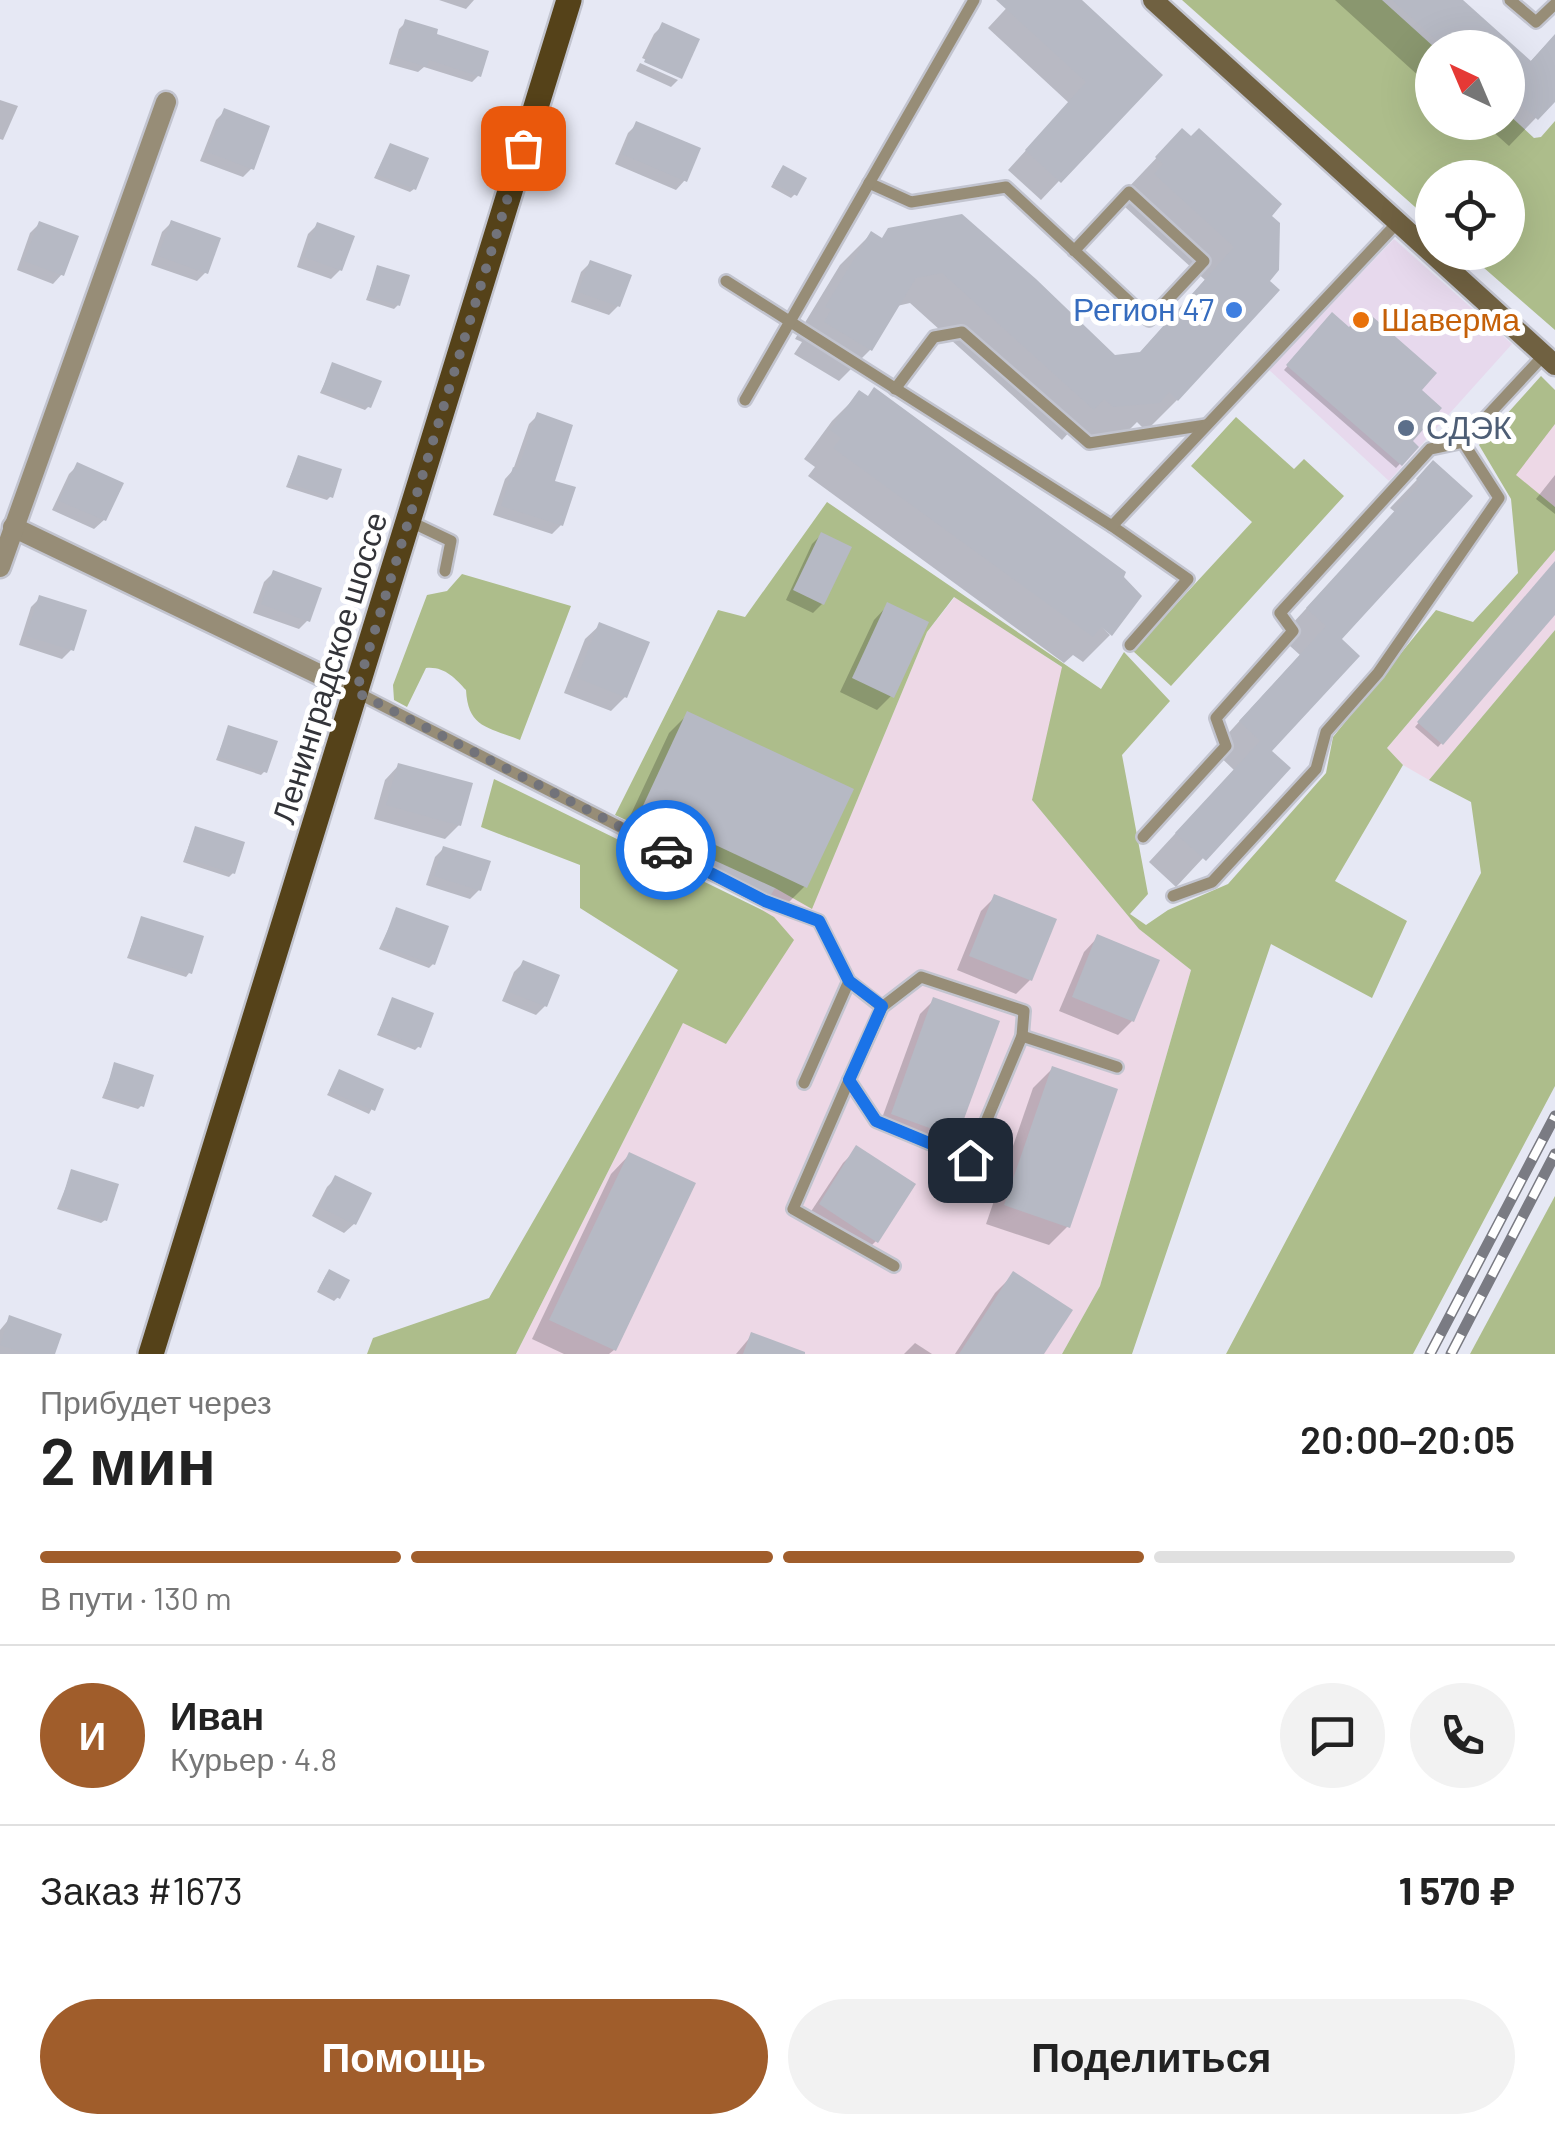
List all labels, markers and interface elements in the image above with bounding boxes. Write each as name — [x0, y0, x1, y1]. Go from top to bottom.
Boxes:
north arrow — [1415, 30, 1525, 140]
map controls — [1415, 30, 1525, 270]
pin — [481, 106, 566, 191]
icon: bag — [496, 121, 551, 176]
button: locate — [1415, 160, 1525, 270]
place label: Регион 47 — [1073, 289, 1214, 327]
marker: Регион 47 — [1223, 299, 1245, 321]
place label: Шаверма — [1381, 299, 1520, 338]
marker: Шаверма — [1350, 309, 1372, 331]
place label: СДЭК — [1426, 407, 1512, 446]
marker: СДЭК — [1395, 417, 1417, 439]
street label: Ленинградское шоссе — [263, 507, 395, 828]
courier — [616, 800, 716, 900]
icon: car — [639, 823, 694, 878]
pin — [928, 1118, 1013, 1203]
icon: home — [943, 1133, 998, 1188]
text: Прибудет через — [40, 1382, 272, 1420]
text: 20:00–20:05 — [1300, 1416, 1515, 1462]
text: 2 мин — [40, 1420, 216, 1498]
text: В пути · 130 m — [40, 1578, 232, 1616]
button: chat — [1280, 1683, 1385, 1788]
button: phone — [1410, 1683, 1515, 1788]
text: Иван — [170, 1692, 264, 1738]
text: И — [79, 1712, 106, 1758]
text: Курьер · 4.8 — [170, 1739, 337, 1777]
text: Заказ #1673 — [40, 1867, 243, 1913]
text: 1 570 ₽ — [1399, 1867, 1515, 1913]
button: Помощь — [40, 1999, 768, 2114]
button: Поделиться — [788, 1999, 1515, 2114]

